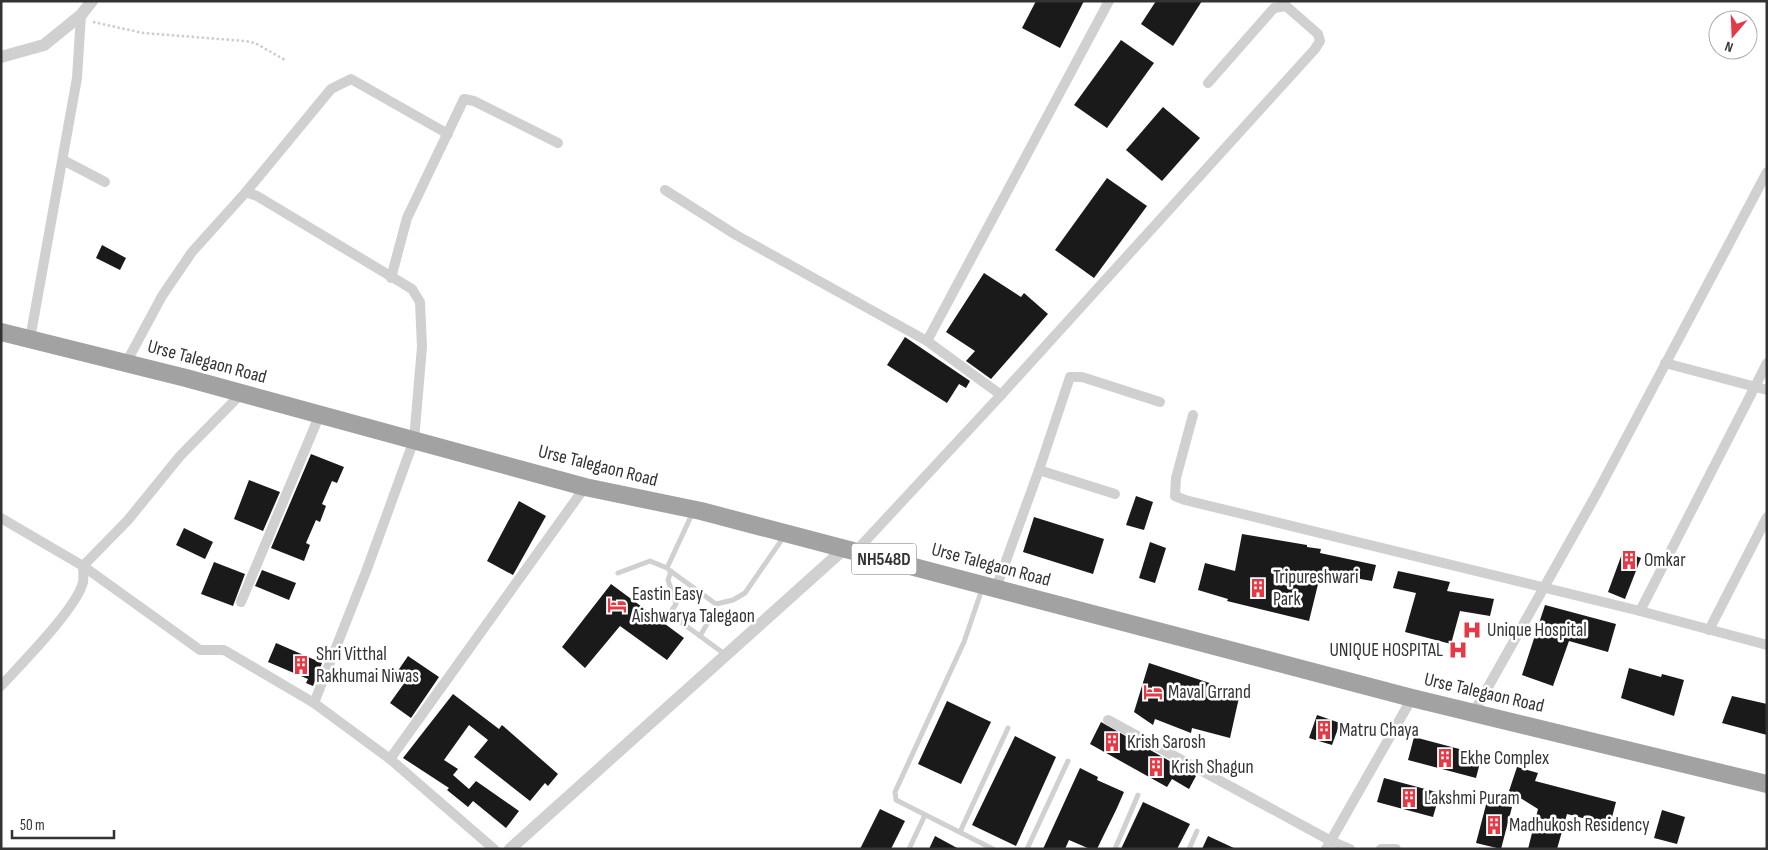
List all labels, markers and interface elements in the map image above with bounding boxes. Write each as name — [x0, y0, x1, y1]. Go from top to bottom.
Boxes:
north arrow — [1708, 10, 1758, 60]
text: N — [1723, 38, 1735, 56]
street label: Urse Talegaon Road — [145, 335, 269, 389]
street label: Urse Talegaon Road — [536, 440, 660, 492]
street label: Urse Talegaon Road — [929, 538, 1053, 592]
road number: NH548D — [852, 544, 916, 574]
building icon: Omkar — [1618, 549, 1640, 571]
place label: Omkar — [1644, 549, 1686, 572]
place label: Tripureshwari Park — [1273, 566, 1359, 611]
building icon: Tripureshwari Park — [1247, 577, 1269, 599]
place label: Eastin Easy Aishwarya Talegaon — [631, 583, 755, 628]
hotel icon: Eastin Easy Aishwarya Talegaon — [606, 594, 628, 616]
hospital icon: Unique Hospital — [1461, 619, 1483, 641]
place label: Unique Hospital — [1487, 619, 1587, 642]
place label: UNIQUE HOSPITAL — [1329, 639, 1443, 662]
hospital icon: UNIQUE HOSPITAL — [1447, 639, 1469, 661]
place label: Shri Vitthal Rakhumai Niwas — [316, 643, 419, 688]
building icon: Shri Vitthal Rakhumai Niwas — [290, 654, 312, 676]
street label: Urse Talegaon Road — [1422, 668, 1546, 718]
hotel icon: Maval Grrand — [1142, 681, 1164, 703]
place label: Maval Grrand — [1168, 681, 1251, 704]
building icon: Matru Chaya — [1313, 719, 1335, 741]
place label: Matru Chaya — [1339, 719, 1419, 742]
building icon: Krish Sarosh — [1101, 731, 1123, 753]
place label: Krish Sarosh — [1127, 731, 1206, 754]
building icon: Ekhe Complex — [1434, 747, 1456, 769]
place label: Ekhe Complex — [1460, 747, 1549, 770]
building icon: Krish Shagun — [1145, 756, 1167, 778]
place label: Krish Shagun — [1171, 756, 1254, 779]
building icon: Lakshmi Puram — [1398, 787, 1420, 809]
place label: Lakshmi Puram — [1424, 787, 1520, 810]
scale bar — [12, 808, 115, 840]
building icon: Madhukosh Residency — [1483, 814, 1505, 836]
place label: Madhukosh Residency — [1509, 814, 1650, 837]
text: 50 m — [20, 816, 45, 835]

